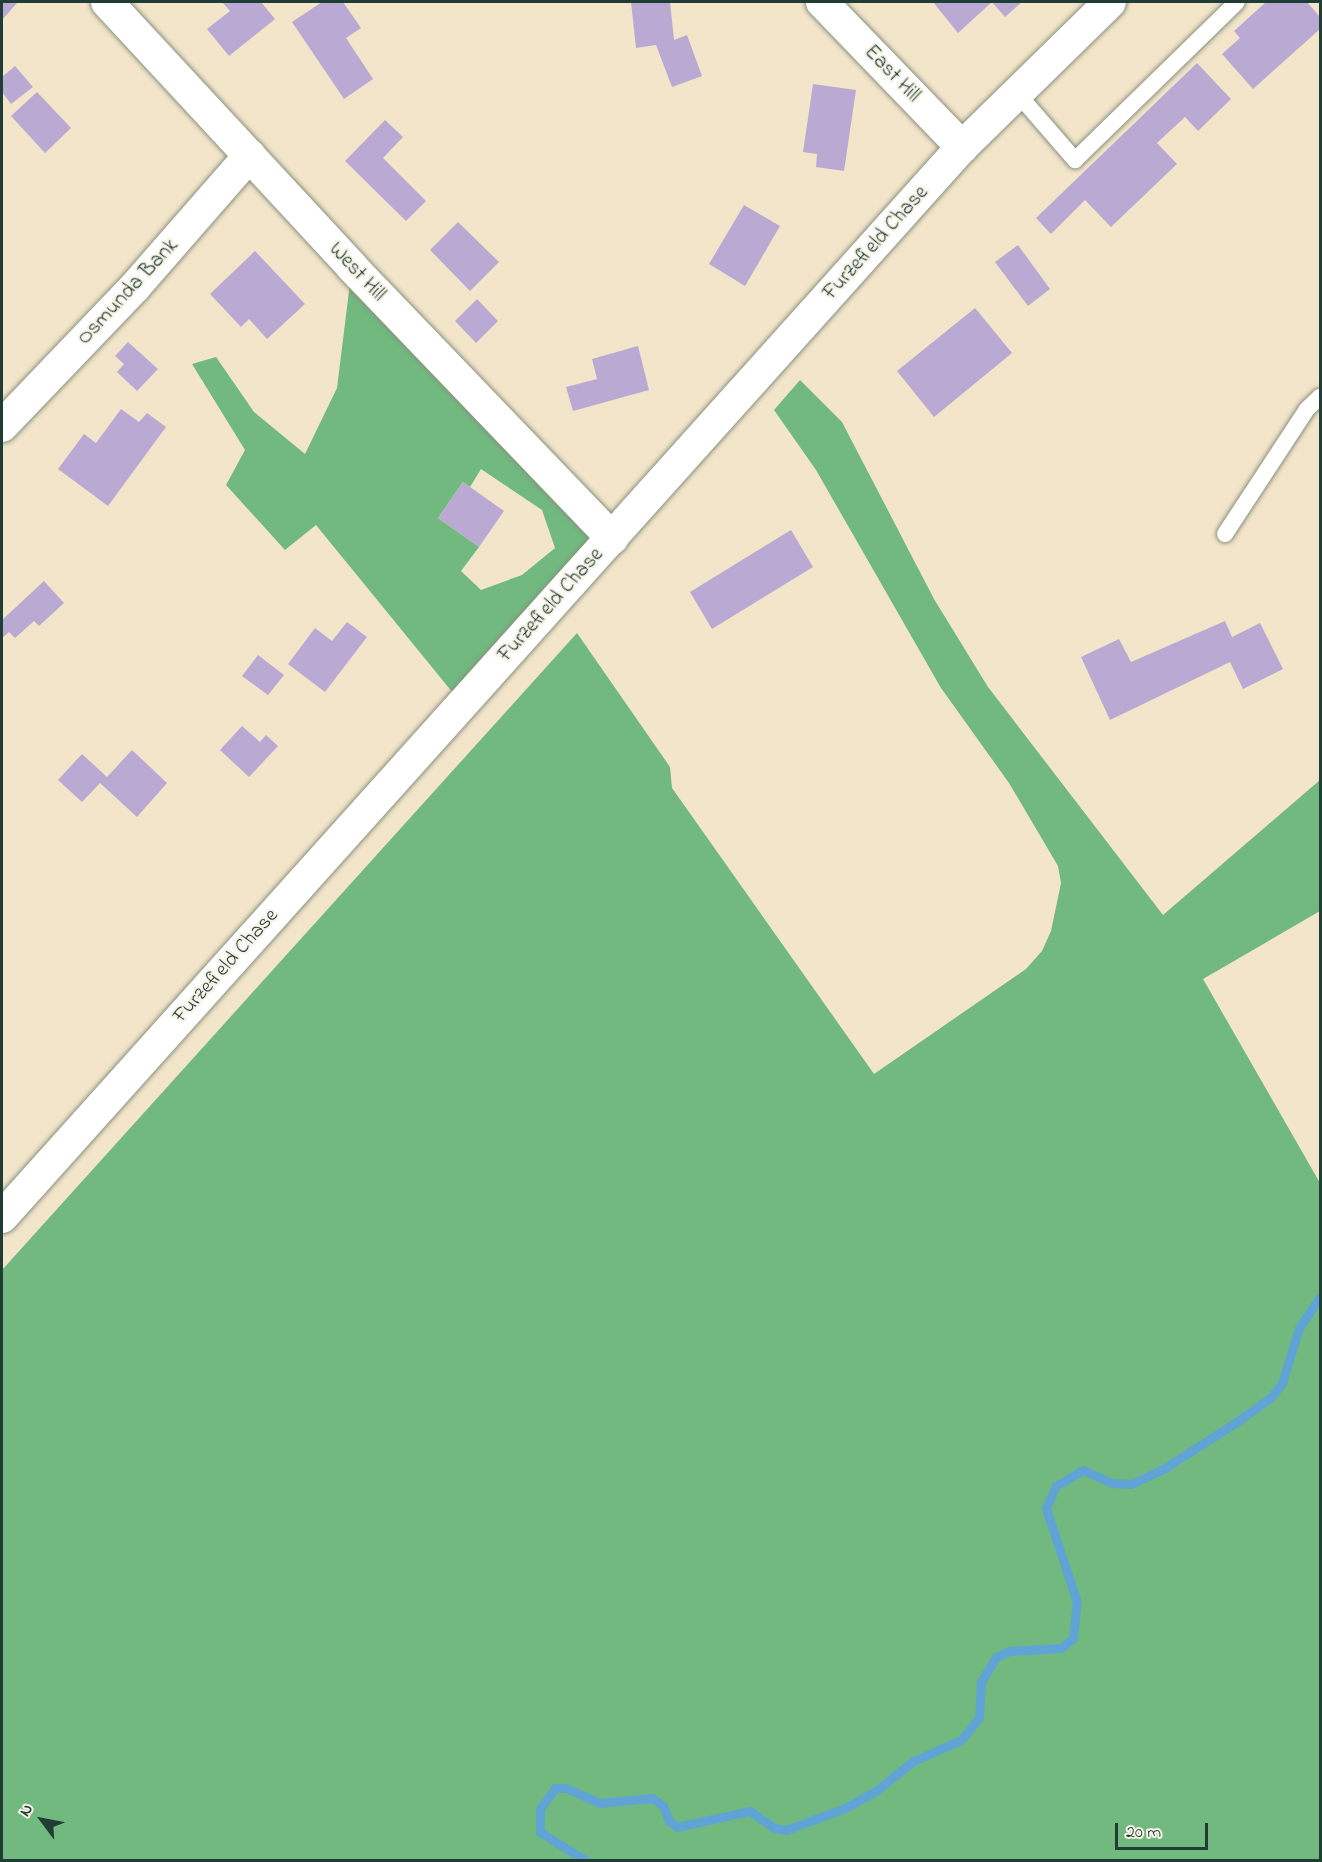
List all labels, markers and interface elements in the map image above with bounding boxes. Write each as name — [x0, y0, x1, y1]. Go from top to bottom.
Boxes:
street label: East Hill — [859, 40, 925, 108]
street label: Furzefield Chase — [818, 181, 934, 305]
street label: Osmunda Bank — [72, 233, 184, 351]
street label: West Hill — [323, 237, 391, 307]
street label: Furzefield Chase — [493, 543, 609, 667]
street label: Furzefield Chase — [168, 904, 284, 1028]
north arrow — [12, 1790, 72, 1850]
text: N — [14, 1800, 40, 1821]
scale bar — [1118, 1811, 1211, 1849]
text: 20 m — [1126, 1820, 1161, 1846]

